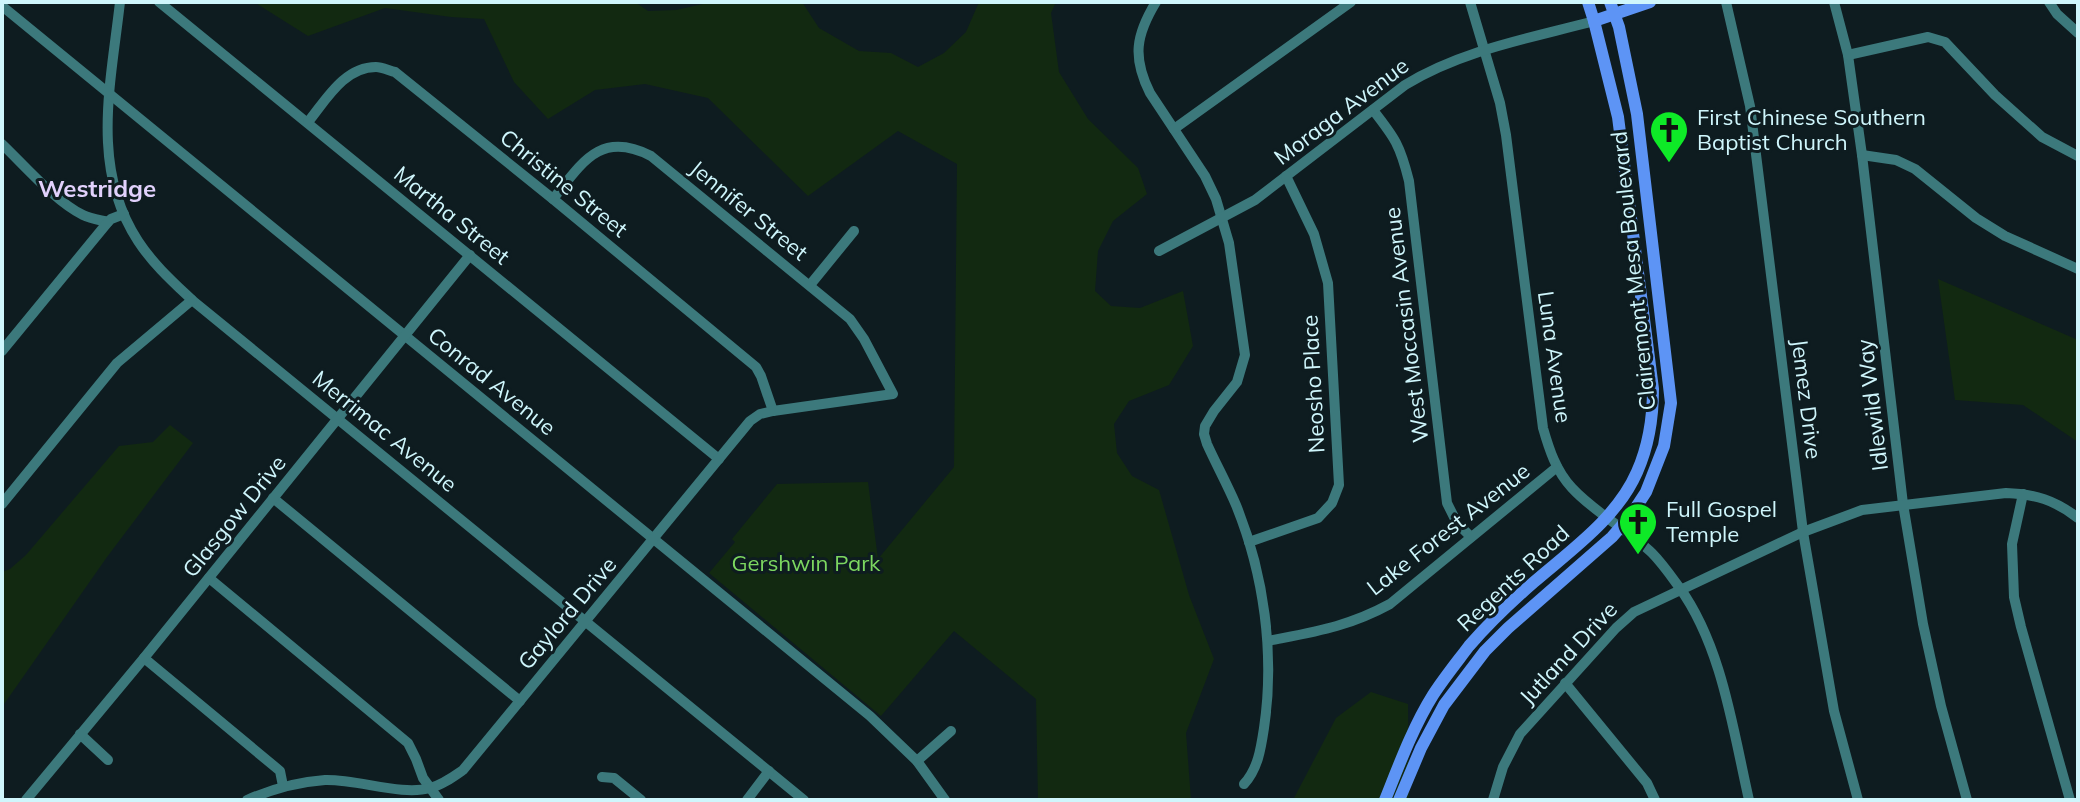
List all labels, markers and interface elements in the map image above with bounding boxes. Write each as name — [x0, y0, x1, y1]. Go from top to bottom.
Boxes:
street label: Moraga Avenue — [1268, 51, 1414, 171]
place label: First Chinese Southern Baptist Church — [1697, 103, 1926, 156]
church icon: First Chinese Southern Baptist Church — [1648, 109, 1690, 164]
street label: Christine Street — [494, 123, 634, 243]
street label: Clairemont Mesa Boulevard — [1604, 130, 1662, 412]
street label: Jennifer Street — [684, 154, 814, 266]
street label: Martha Street — [388, 160, 516, 270]
district label: Westridge — [38, 173, 156, 203]
street label: West Moccasin Avenue — [1378, 206, 1434, 444]
street label: Luna Avenue — [1532, 289, 1578, 425]
street label: Neosho Place — [1295, 314, 1331, 454]
street label: Conrad Avenue — [422, 321, 562, 441]
street label: Jemez Drive — [1786, 337, 1828, 461]
street label: Idlewild Way — [1850, 337, 1894, 472]
street label: Merrimac Avenue — [307, 364, 463, 498]
street label: Glasgow Drive — [176, 449, 292, 583]
street label: Lake Forest Avenue — [1361, 457, 1535, 601]
place label: Full Gospel Temple — [1666, 495, 1777, 548]
church icon: Full Gospel Temple — [1617, 501, 1659, 556]
street label: Regents Road — [1451, 519, 1575, 637]
park label: Gershwin Park — [732, 549, 881, 577]
street label: Gaylord Drive — [512, 551, 622, 675]
street label: Jutland Drive — [1513, 596, 1623, 710]

